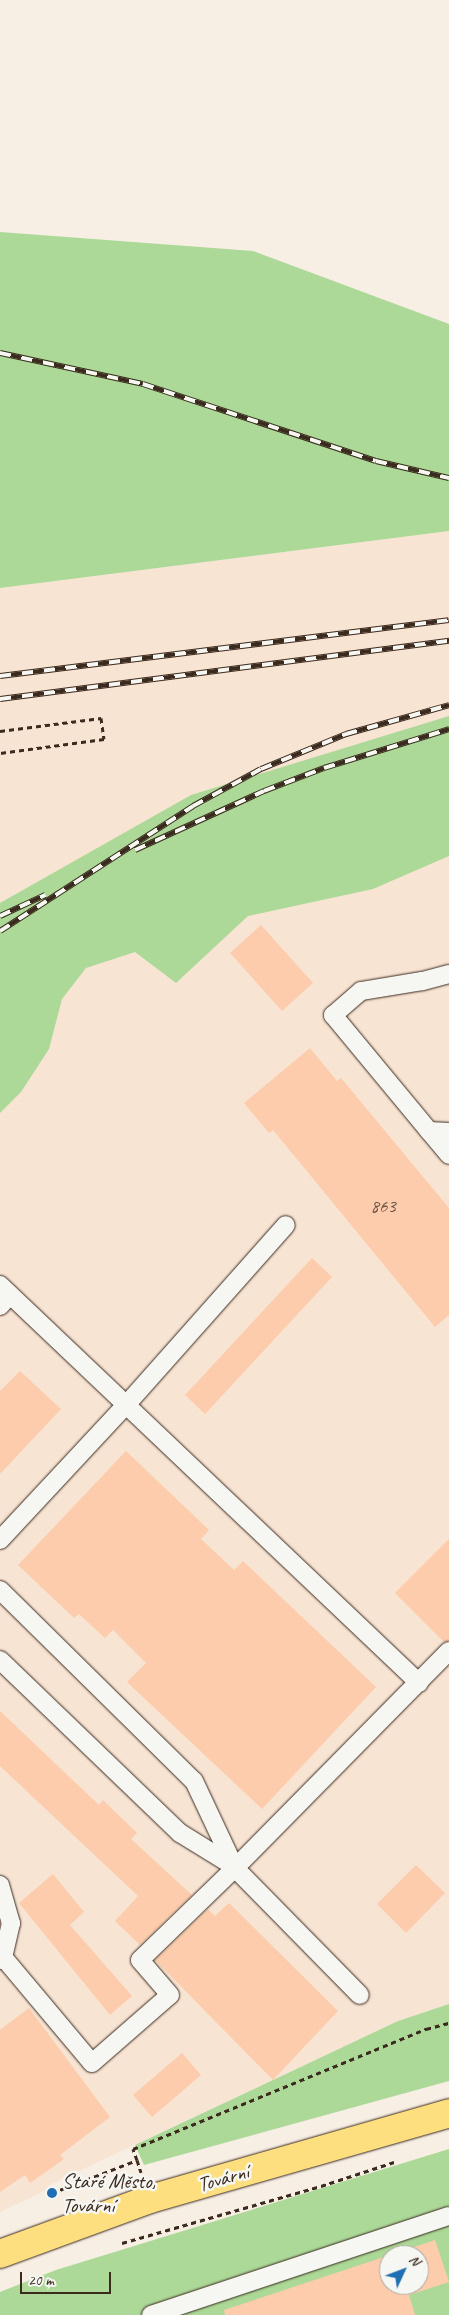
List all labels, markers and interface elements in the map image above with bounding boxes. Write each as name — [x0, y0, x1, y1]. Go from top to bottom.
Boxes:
house number: 863 — [370, 1196, 396, 1218]
street label: Tovární — [194, 2159, 252, 2197]
place label: Staré Město, Tovární — [62, 2168, 156, 2218]
marker: Staré Město, Tovární — [46, 2187, 58, 2199]
north arrow — [379, 2245, 429, 2295]
text: N — [405, 2251, 424, 2269]
scale bar — [22, 2262, 114, 2294]
text: 20 m — [28, 2271, 54, 2290]

